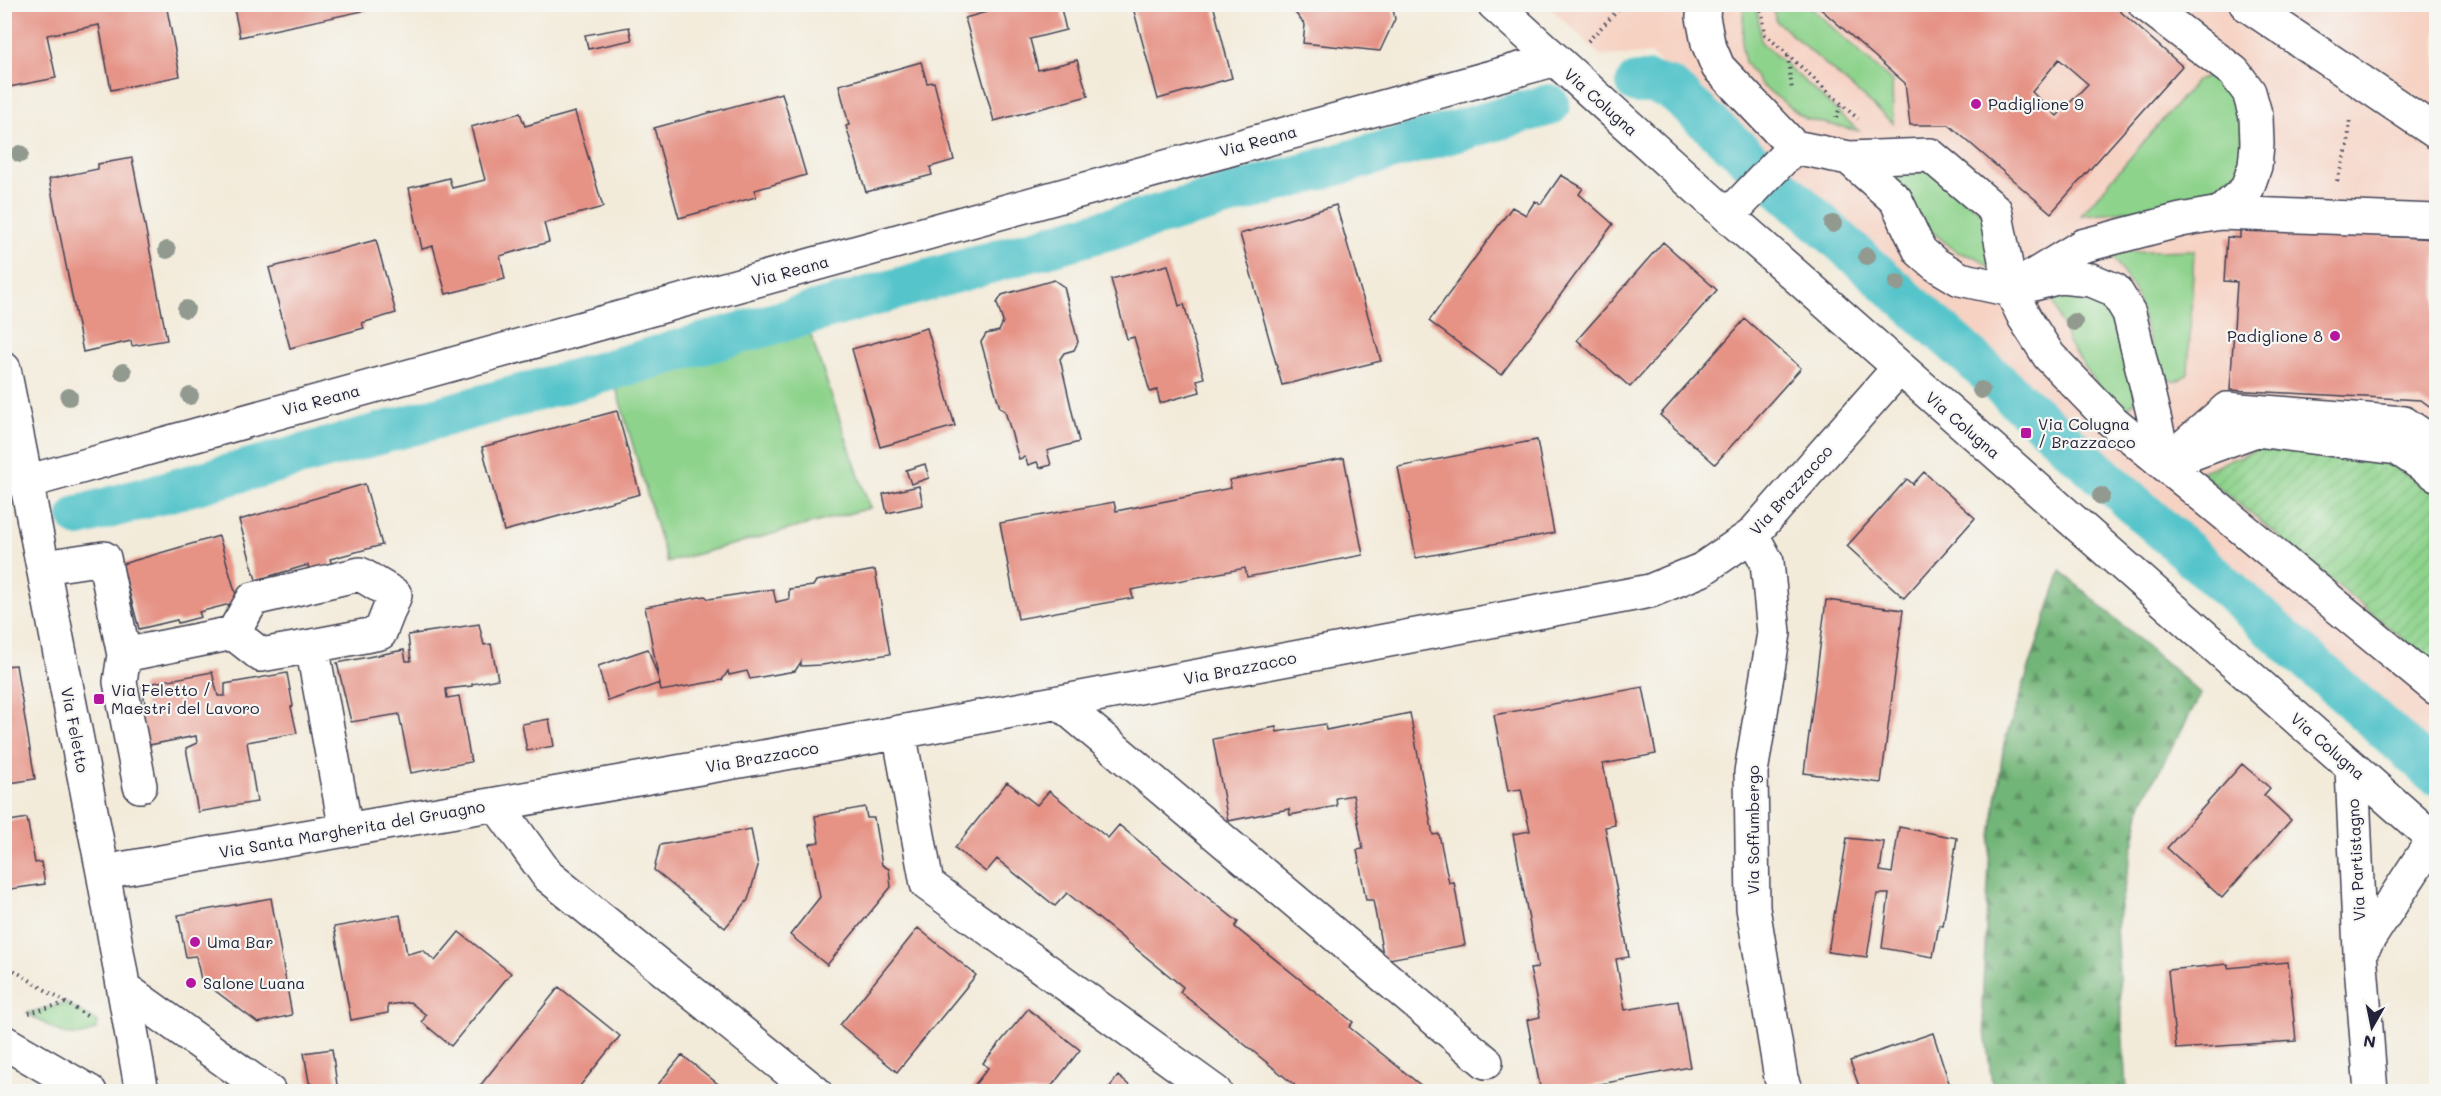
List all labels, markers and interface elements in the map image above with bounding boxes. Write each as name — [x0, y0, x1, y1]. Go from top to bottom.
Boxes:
street label: Via Colugna — [1560, 63, 1643, 140]
place label: Padiglione 9 — [1988, 93, 2084, 114]
marker: Padiglione 9 — [1969, 97, 1983, 111]
street label: Via Reana — [1217, 120, 1299, 161]
street label: Via Reana — [749, 250, 831, 291]
place label: Padiglione 8 — [2227, 325, 2323, 346]
marker: Padiglione 8 — [2328, 329, 2342, 343]
street label: Via Reana — [280, 379, 362, 420]
street label: Via Colugna — [1922, 386, 2005, 463]
place label: Via Colugna / Brazzacco — [2038, 413, 2136, 452]
marker: Via Colugna / Brazzacco — [2019, 426, 2033, 440]
street label: Via Brazzacco — [1745, 440, 1837, 539]
street label: Via Brazzacco — [1182, 646, 1298, 689]
place label: Via Feletto / Maestri del Lavoro — [111, 679, 260, 718]
street label: Via Feletto — [57, 685, 94, 774]
marker: Via Feletto / Maestri del Lavoro — [92, 692, 106, 706]
street label: Via Colugna — [2287, 707, 2370, 784]
street label: Via Brazzacco — [704, 736, 820, 777]
street label: Via Soffumbergo — [1742, 765, 1763, 895]
street label: Via Santa Margherita del Gruagno — [217, 795, 487, 862]
street label: Via Partistagno — [2342, 798, 2369, 922]
place label: Uma Bar — [207, 931, 273, 952]
marker: Uma Bar — [188, 935, 202, 949]
place label: Salone Luana — [203, 972, 305, 993]
marker: Salone Luana — [184, 976, 198, 990]
north arrow — [2342, 997, 2402, 1057]
text: N — [2362, 1031, 2377, 1054]

